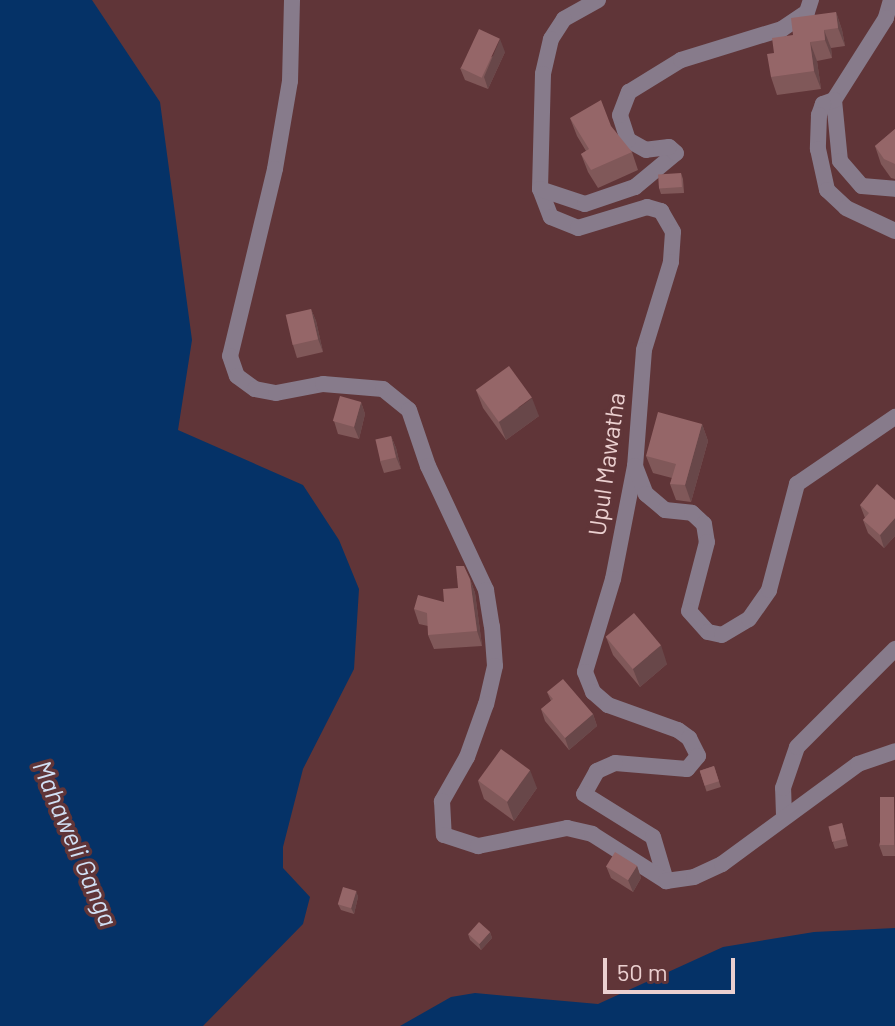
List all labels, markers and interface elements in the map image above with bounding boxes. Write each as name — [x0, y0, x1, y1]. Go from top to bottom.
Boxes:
street label: Upul Mawatha — [582, 390, 630, 538]
water label: Mahaweli Ganga — [27, 755, 125, 931]
scale bar — [607, 942, 739, 992]
text: 50 m — [617, 957, 668, 986]

